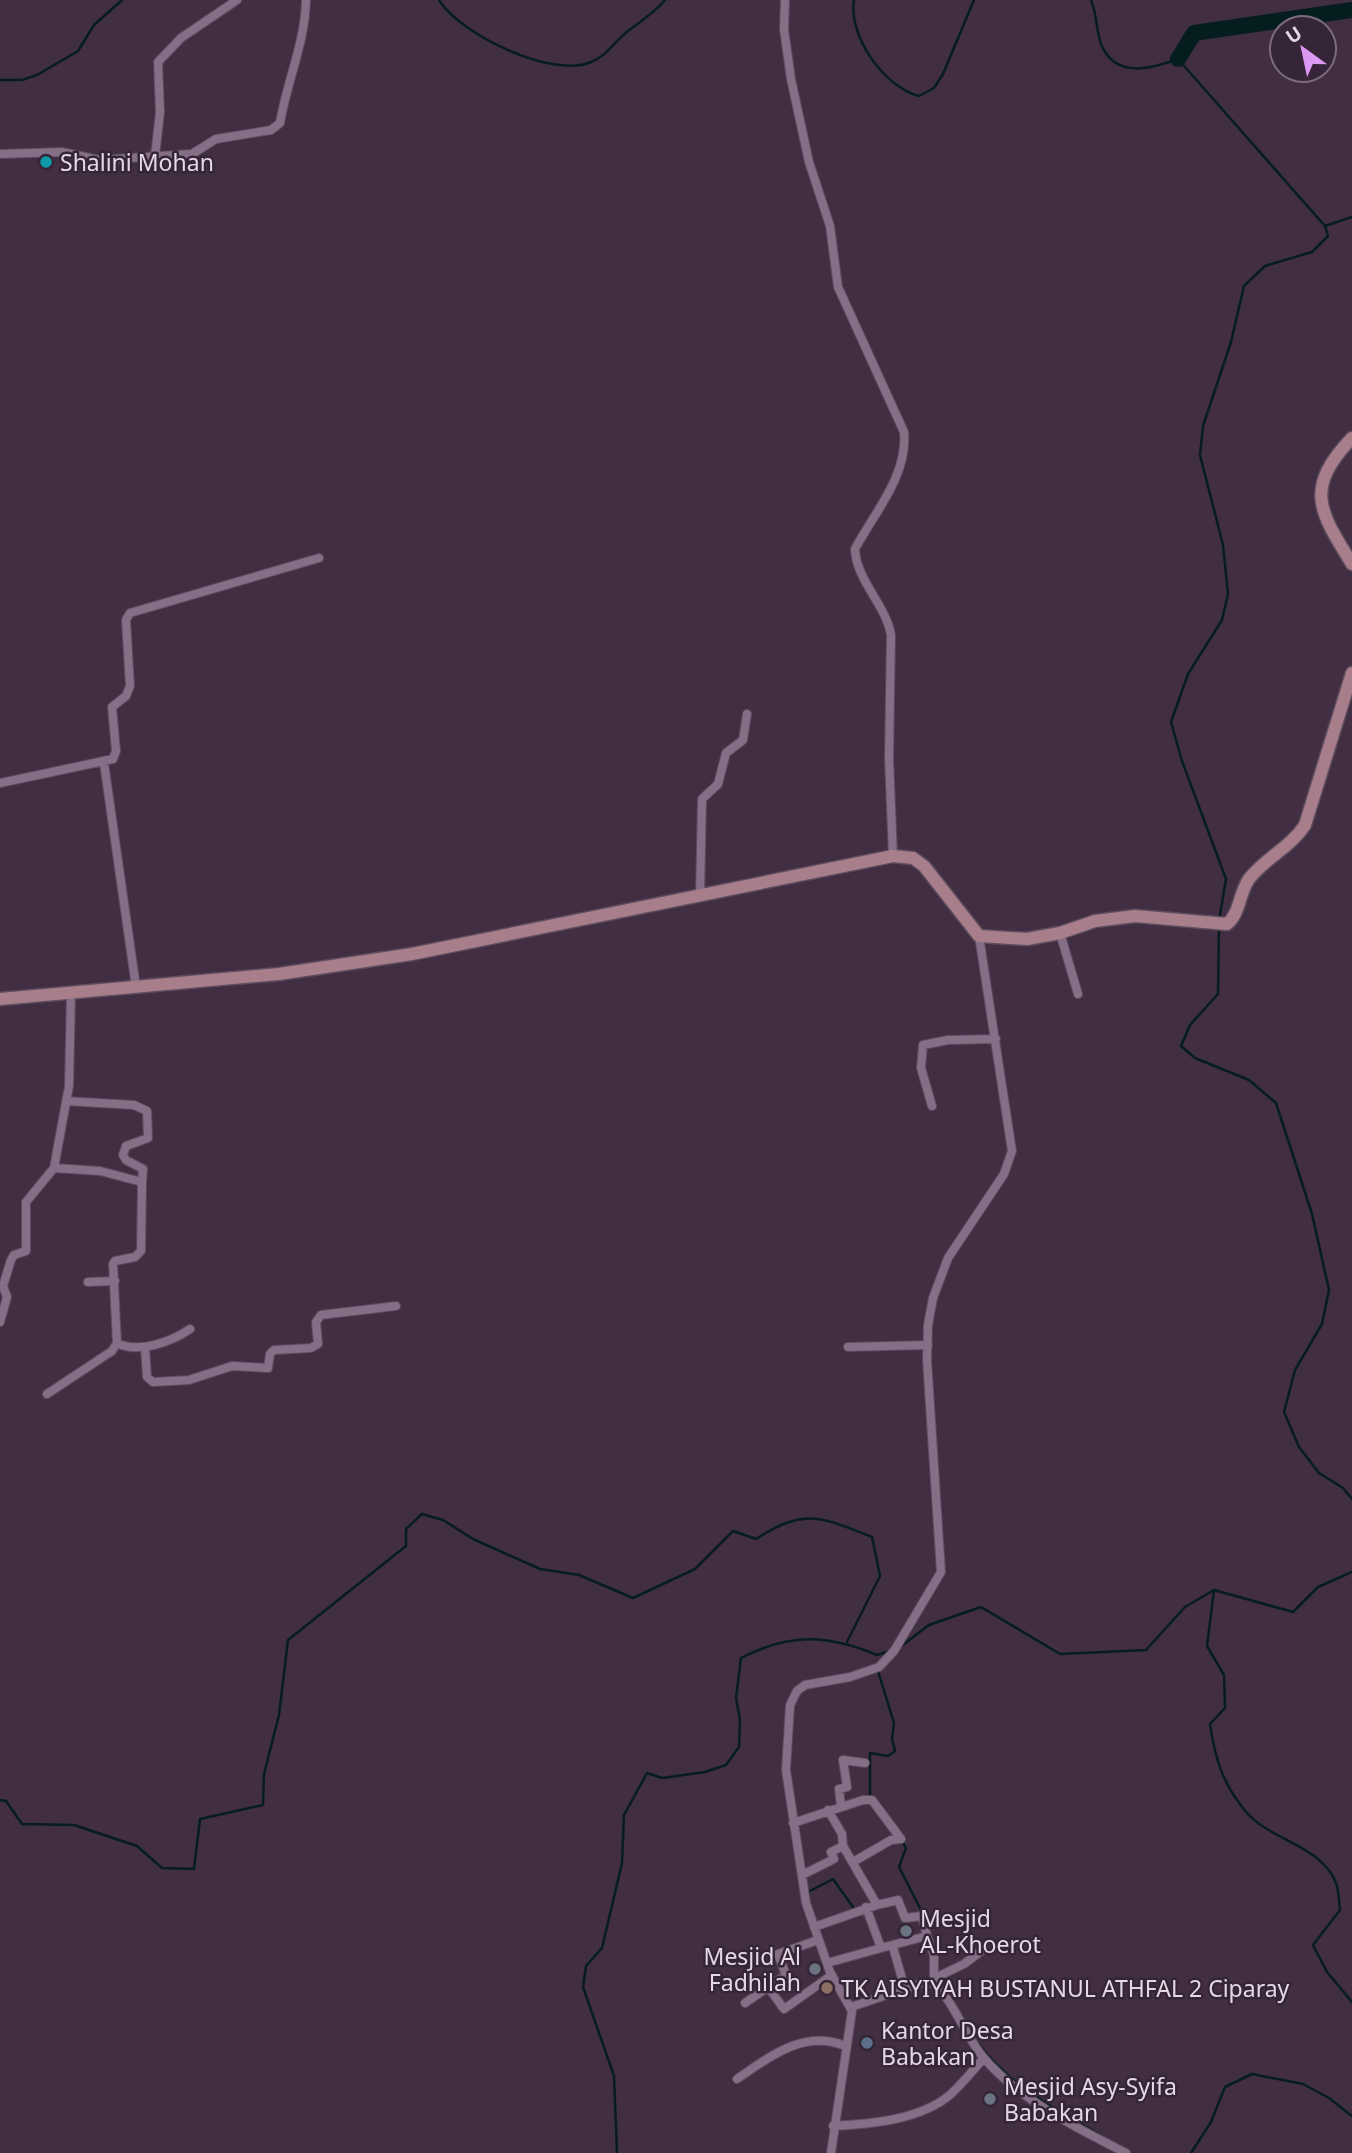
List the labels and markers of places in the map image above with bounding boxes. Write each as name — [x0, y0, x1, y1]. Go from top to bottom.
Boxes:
place label: Shalini Mohan — [60, 146, 214, 178]
marker: Shalini Mohan — [38, 154, 54, 170]
place label: Mesjid AL-Khoerot — [920, 1902, 1041, 1960]
marker: Mesjid AL-Khoerot — [898, 1923, 914, 1939]
place label: Mesjid Al Fadhilah — [704, 1940, 801, 1998]
marker: Mesjid Al Fadhilah — [807, 1961, 823, 1977]
place label: TK AISYIYAH BUSTANUL ATHFAL 2 Ciparay — [841, 1972, 1290, 2004]
marker: TK AISYIYAH BUSTANUL ATHFAL 2 Ciparay — [819, 1980, 835, 1996]
place label: Kantor Desa Babakan — [881, 2014, 1014, 2072]
marker: Kantor Desa Babakan — [859, 2035, 875, 2051]
place label: Mesjid Asy-Syifa Babakan — [1004, 2070, 1177, 2128]
marker: Mesjid Asy-Syifa Babakan — [982, 2091, 998, 2107]

